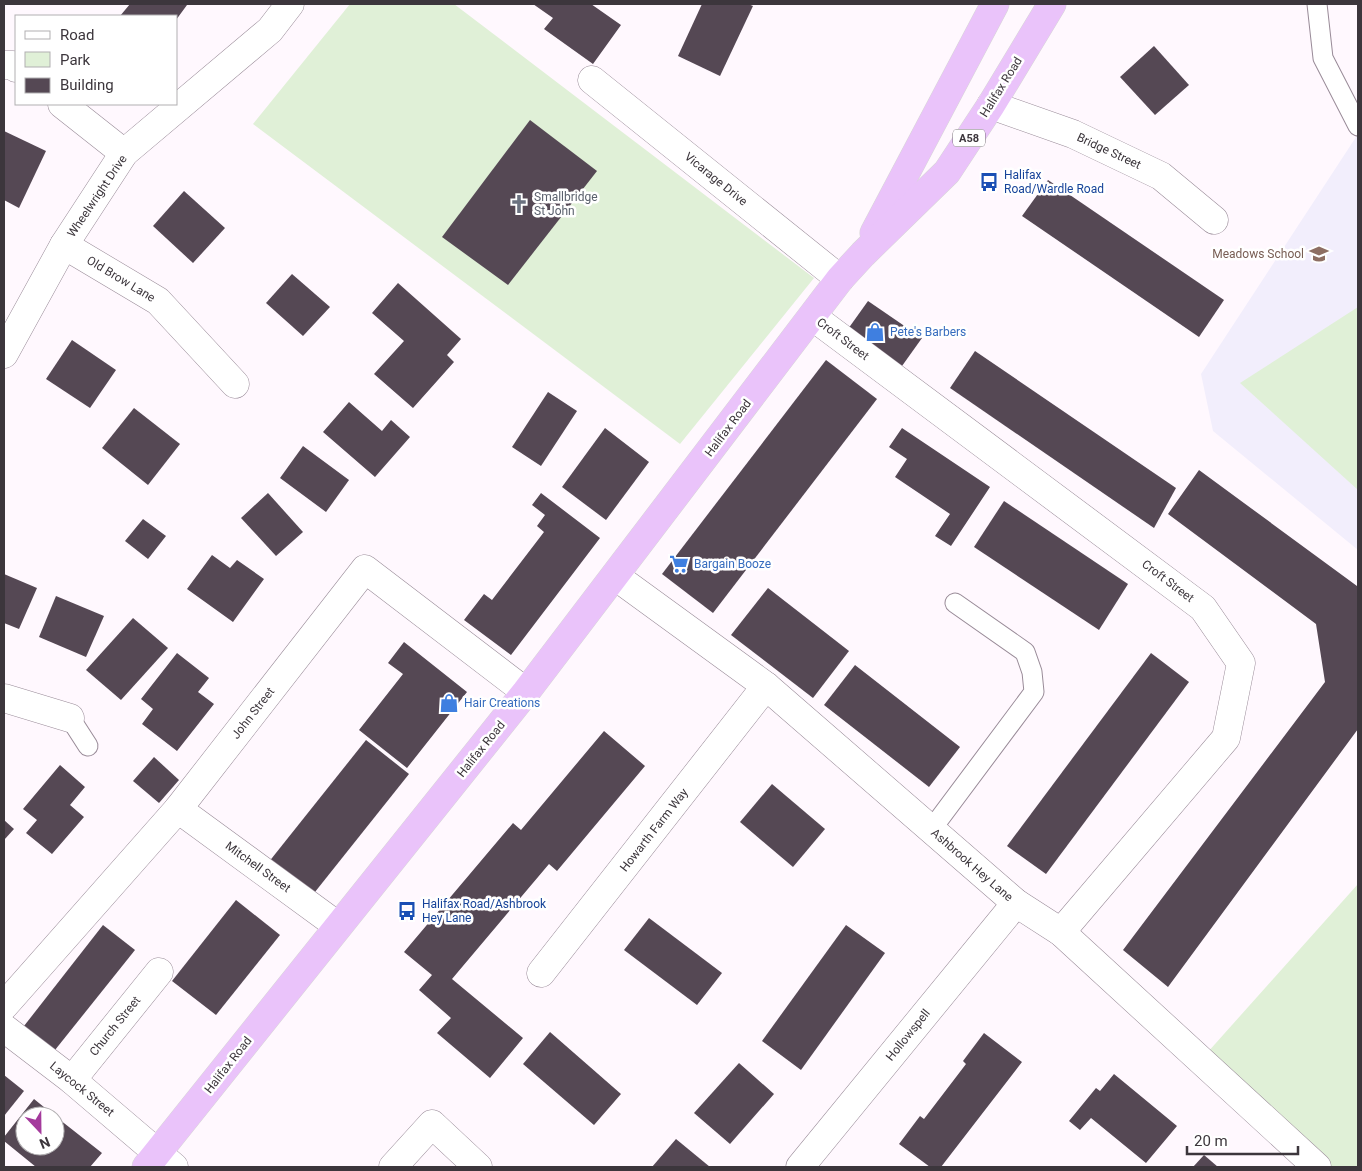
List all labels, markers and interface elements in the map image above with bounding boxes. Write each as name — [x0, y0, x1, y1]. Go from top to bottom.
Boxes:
legend — [15, 15, 178, 105]
text: Road — [60, 26, 94, 44]
text: Park — [60, 51, 91, 69]
street label: Halifax Road — [977, 54, 1025, 120]
text: Building — [60, 76, 114, 94]
road number: A58 — [953, 130, 985, 146]
street label: Bridge Street — [1075, 130, 1143, 172]
street label: Vicarage Drive — [682, 149, 750, 209]
street label: Wheelwright Drive — [64, 152, 130, 240]
place label: Halifax Road/Wardle Road — [1004, 168, 1104, 196]
bus stop icon: Halifax Road/Wardle Road — [978, 171, 1000, 193]
place label: Smallbridge St John — [534, 190, 598, 218]
church icon: Smallbridge St John — [508, 193, 530, 215]
school or university icon: Meadows School — [1308, 243, 1330, 265]
place label: Meadows School — [1212, 247, 1304, 261]
street label: Old Brow Lane — [84, 253, 158, 305]
street label: Croft Street — [814, 315, 872, 363]
shop icon: Pete's Barbers — [864, 321, 886, 343]
place label: Pete's Barbers — [890, 325, 966, 339]
street label: Halifax Road — [702, 397, 754, 459]
supermarket icon: Bargain Booze — [668, 553, 690, 575]
place label: Bargain Booze — [694, 557, 771, 571]
street label: Croft Street — [1139, 557, 1197, 605]
street label: John Street — [229, 684, 277, 741]
shop icon: Hair Creations — [438, 692, 460, 714]
place label: Hair Creations — [464, 696, 540, 710]
street label: Halifax Road — [454, 718, 508, 780]
street label: Howarth Farm Way — [617, 785, 691, 874]
street label: Ashbrook Hey Lane — [928, 826, 1016, 904]
street label: Mitchell Street — [223, 839, 293, 895]
place label: Halifax Road/Ashbrook Hey Lane — [422, 897, 547, 925]
bus stop icon: Halifax Road/Ashbrook Hey Lane — [396, 900, 418, 922]
street label: Church Street — [87, 993, 143, 1059]
street label: Hollowspell — [883, 1006, 933, 1064]
street label: Halifax Road — [202, 1034, 254, 1096]
street label: Laycock Street — [47, 1059, 117, 1119]
north arrow — [15, 1106, 65, 1156]
scale bar — [1187, 1124, 1298, 1156]
text: 20 m — [1194, 1132, 1228, 1150]
text: N — [37, 1134, 52, 1152]

